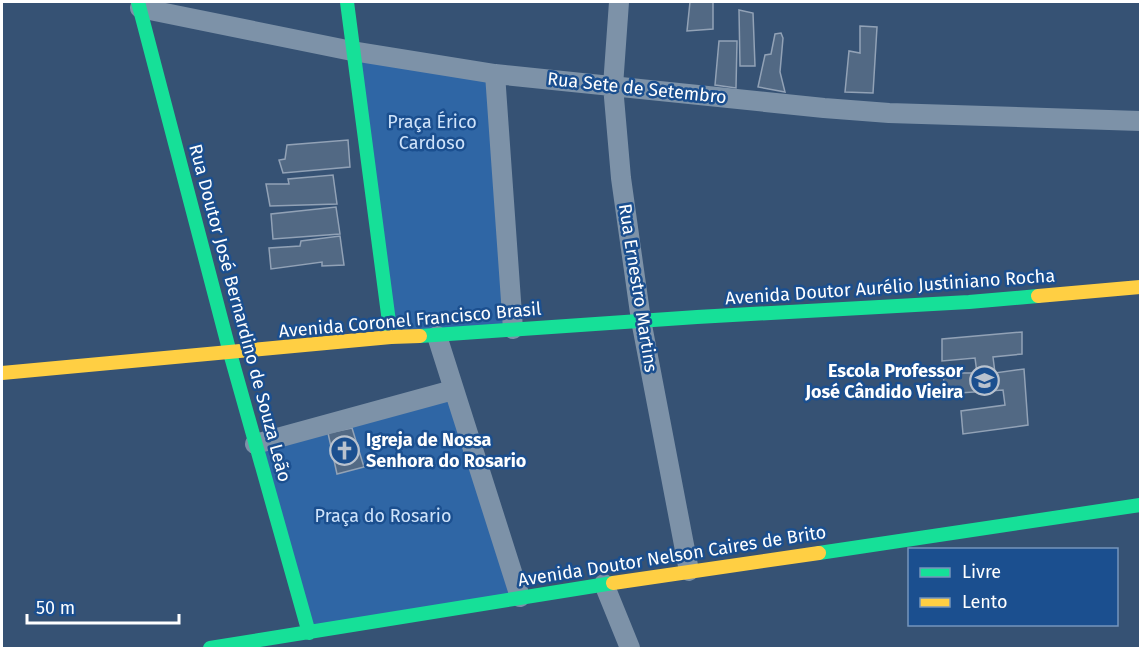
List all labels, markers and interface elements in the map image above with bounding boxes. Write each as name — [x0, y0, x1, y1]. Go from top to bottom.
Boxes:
street label: Rua Sete de Setembro — [546, 68, 728, 108]
park label: Praça Érico Cardoso — [387, 110, 477, 154]
street label: Rua Doutor José Bernardino de Souza Leão — [184, 142, 296, 484]
street label: Rua Ernestro Martins — [614, 202, 662, 374]
street label: Avenida Doutor Aurélio Justiniano Rocha — [724, 264, 1056, 310]
street label: Avenida Coronel Francisco Brasil — [278, 298, 542, 342]
place label: Escola Professor José Cândido Vieira — [804, 360, 964, 403]
school or university icon: Escola Professor José Cândido Vieira — [968, 365, 1000, 397]
place label: Igreja de Nossa Senhora do Rosario — [366, 429, 526, 472]
church icon: Igreja de Nossa Senhora do Rosario — [329, 434, 361, 466]
park label: Praça do Rosario — [315, 505, 451, 527]
street label: Avenida Doutor Nelson Caires de Brito — [516, 521, 828, 591]
legend — [908, 548, 1118, 626]
text: Livre — [962, 561, 1001, 583]
scale bar — [27, 587, 178, 625]
text: Lento — [962, 591, 1008, 613]
text: 50 m — [36, 597, 75, 619]

